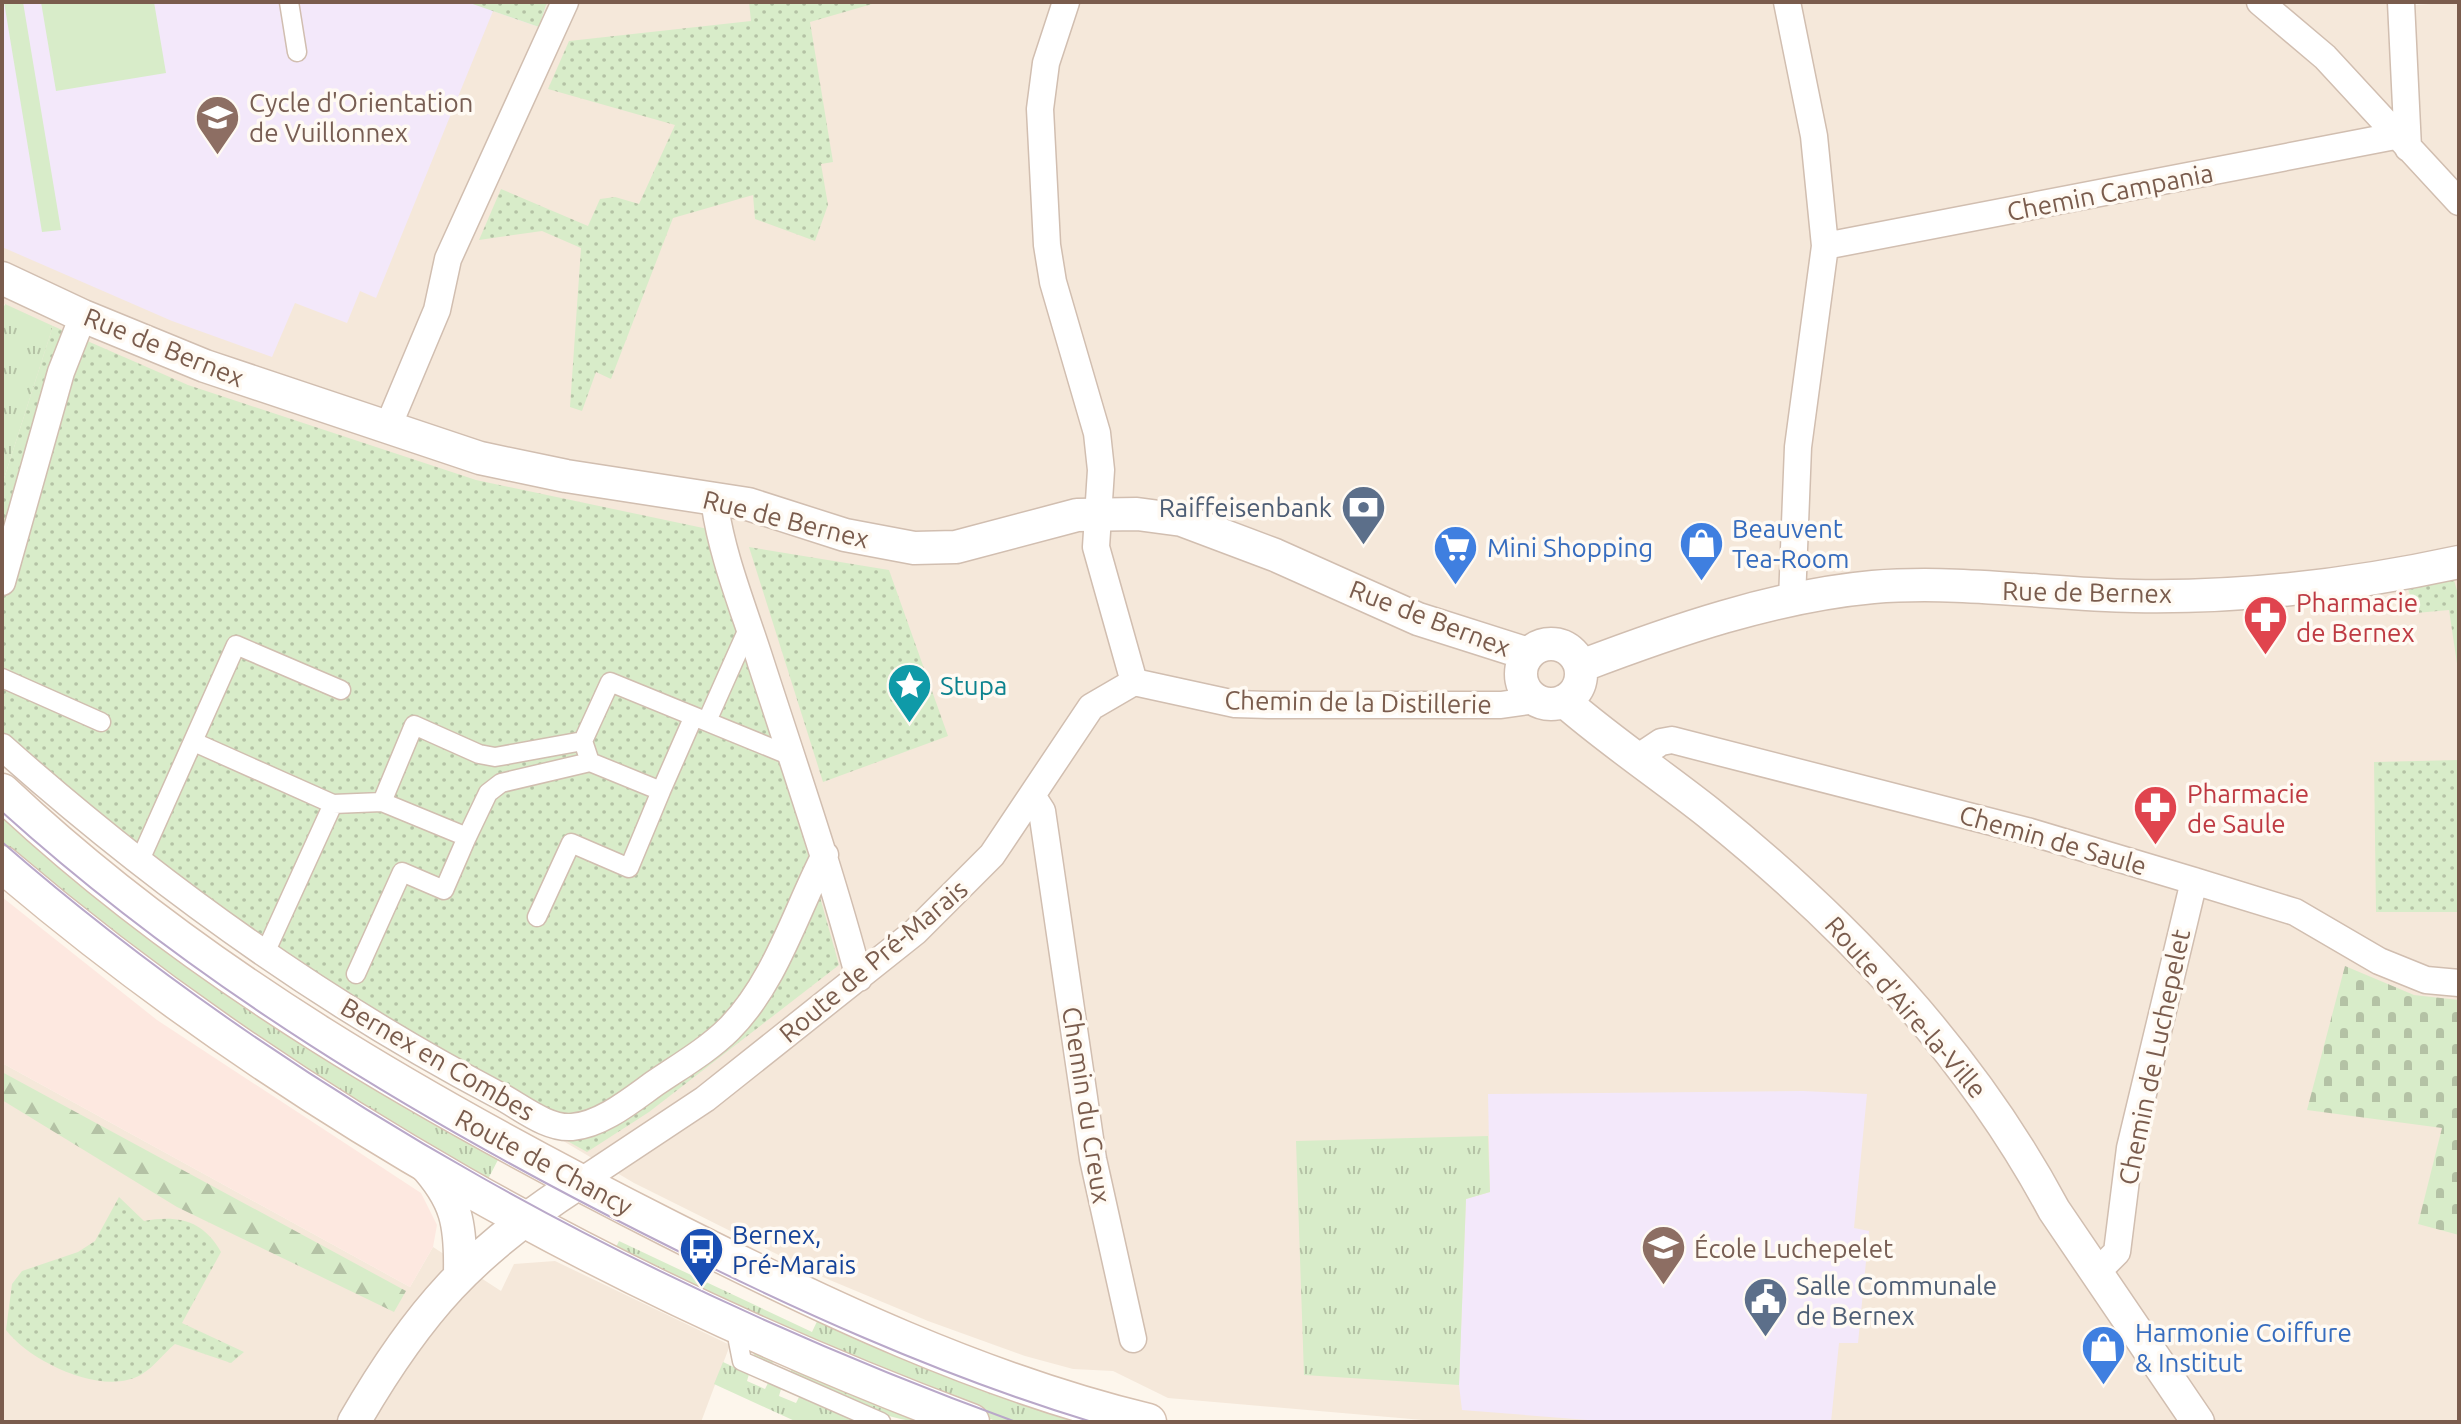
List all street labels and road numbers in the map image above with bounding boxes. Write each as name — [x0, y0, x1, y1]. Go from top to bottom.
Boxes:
street label: Chemin Campania — [2004, 158, 2216, 226]
street label: Rue de Bernex — [80, 302, 248, 392]
street label: Rue de Bernex — [700, 484, 872, 554]
street label: Rue de Bernex — [1345, 574, 1515, 662]
street label: Rue de Bernex — [2002, 576, 2172, 608]
street label: Chemin de la Distillerie — [1224, 685, 1492, 719]
street label: Chemin de Saule — [1956, 799, 2150, 881]
street label: Route de Pré-Marais — [773, 874, 973, 1048]
street label: Route d'Aire-la-Ville — [1819, 910, 1993, 1104]
street label: Chemin de Luchepelet — [2113, 927, 2195, 1187]
street label: Bernex en Combes — [336, 992, 540, 1126]
street label: Chemin du Creux — [1057, 1005, 1117, 1205]
street label: Route de Chancy — [451, 1103, 637, 1221]

